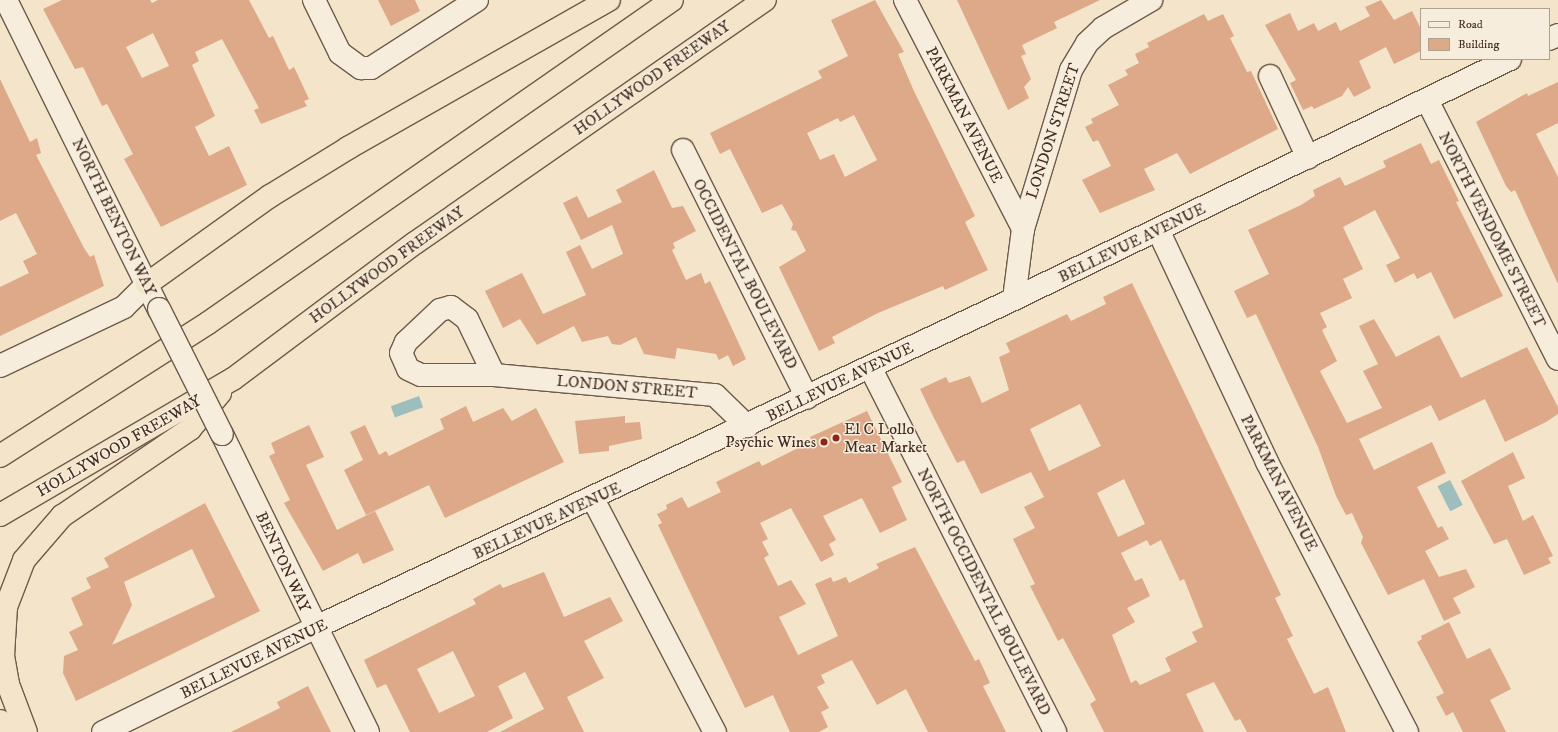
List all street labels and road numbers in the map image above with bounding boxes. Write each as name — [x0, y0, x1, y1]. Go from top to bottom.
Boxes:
street label: HOLLYWOOD FREEWAY — [570, 17, 734, 139]
street label: PARKMAN AVENUE — [921, 44, 1007, 186]
street label: LONDON STREET — [1022, 61, 1084, 201]
street label: NORTH VENDOME STREET — [1434, 129, 1550, 331]
street label: NORTH BENTON WAY — [68, 135, 160, 299]
street label: OCCIDENTAL BOULEVARD — [689, 176, 801, 372]
street label: BELLEVUE AVENUE — [1055, 199, 1209, 287]
street label: HOLLYWOOD FREEWAY — [306, 202, 468, 328]
street label: BELLEVUE AVENUE — [763, 338, 917, 426]
street label: LONDON STREET — [556, 371, 698, 403]
street label: HOLLYWOOD FREEWAY — [33, 391, 205, 501]
street label: PARKMAN AVENUE — [1236, 412, 1322, 554]
street label: NORTH OCCIDENTAL BOULEVARD — [913, 465, 1055, 719]
street label: BELLEVUE AVENUE — [470, 478, 624, 564]
street label: BENTON WAY — [251, 509, 315, 615]
street label: BELLEVUE AVENUE — [177, 615, 331, 703]

